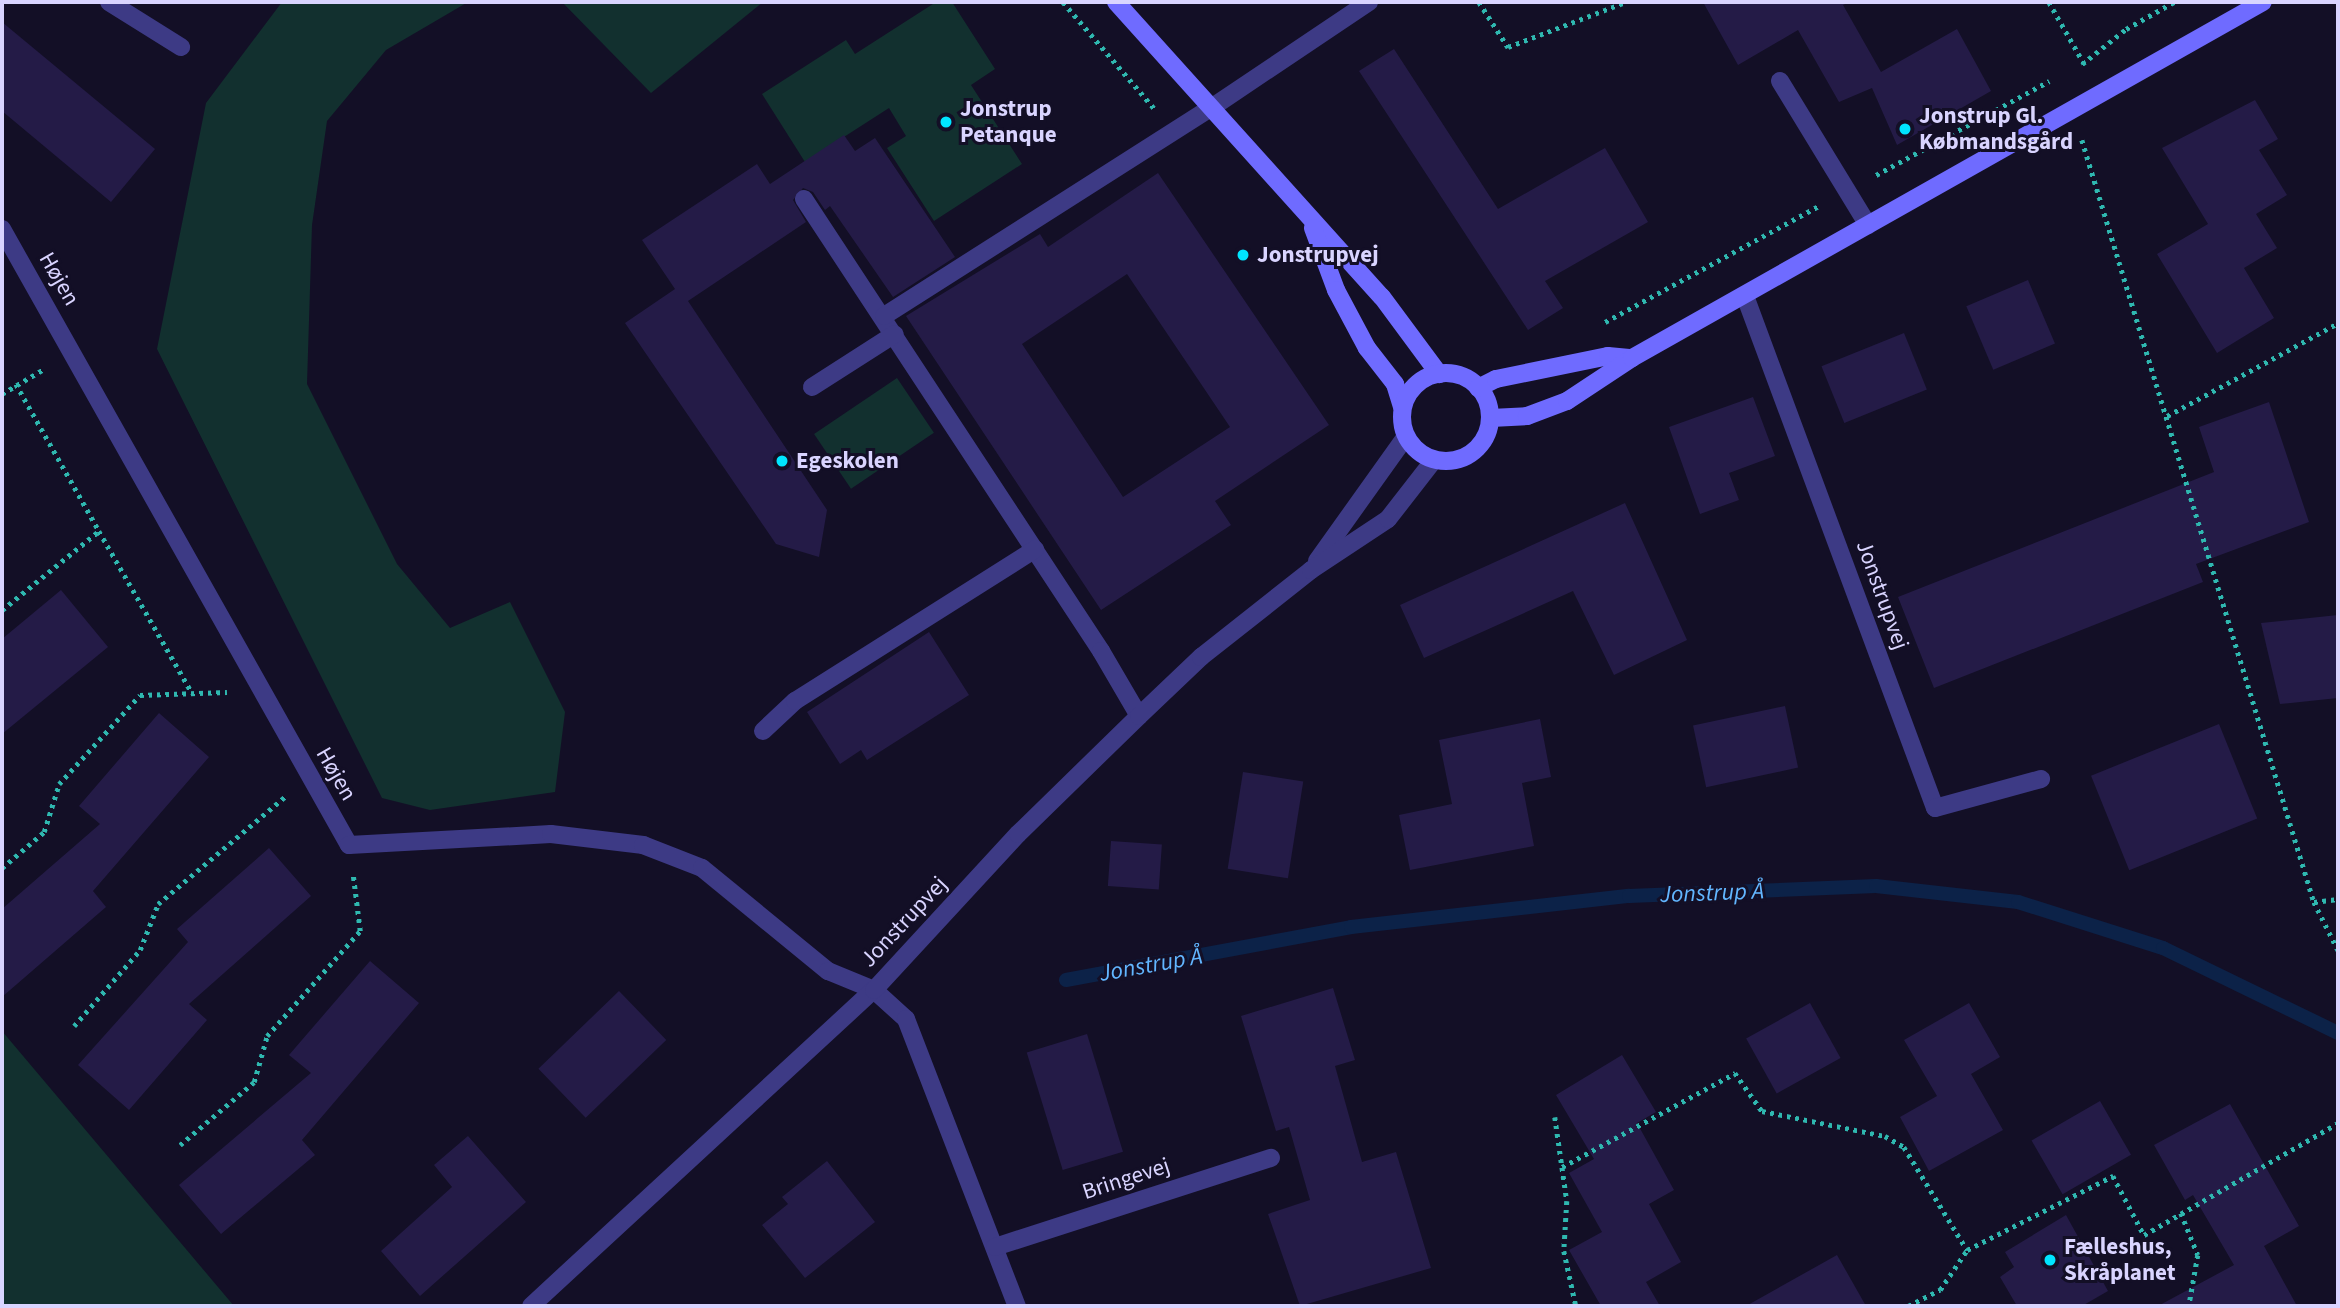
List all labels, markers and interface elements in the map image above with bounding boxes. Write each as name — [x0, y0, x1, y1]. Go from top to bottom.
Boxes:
place label: Jonstrup Petanque — [960, 95, 1057, 149]
place label: Jonstrup Gl. Købmandsgård — [1919, 102, 2073, 156]
marker: Jonstrup Petanque — [938, 114, 954, 130]
marker: Jonstrup Gl. Købmandsgård — [1897, 121, 1913, 137]
place label: Jonstrupvej — [1257, 241, 1379, 269]
street label: Højen — [33, 247, 85, 311]
marker: Jonstrupvej — [1235, 247, 1251, 263]
place label: Egeskolen — [796, 447, 899, 475]
marker: Egeskolen — [774, 453, 790, 469]
street label: Jonstrupvej — [1850, 537, 1914, 653]
street label: Højen — [310, 742, 362, 806]
street label: Jonstrupvej — [855, 871, 953, 973]
water label: Jonstrup Å — [1660, 877, 1764, 909]
water label: Jonstrup Å — [1097, 942, 1205, 988]
street label: Bringevej — [1079, 1152, 1173, 1206]
place label: Fælleshus, Skråplanet — [2064, 1233, 2176, 1287]
marker: Fælleshus, Skråplanet — [2042, 1252, 2058, 1268]

